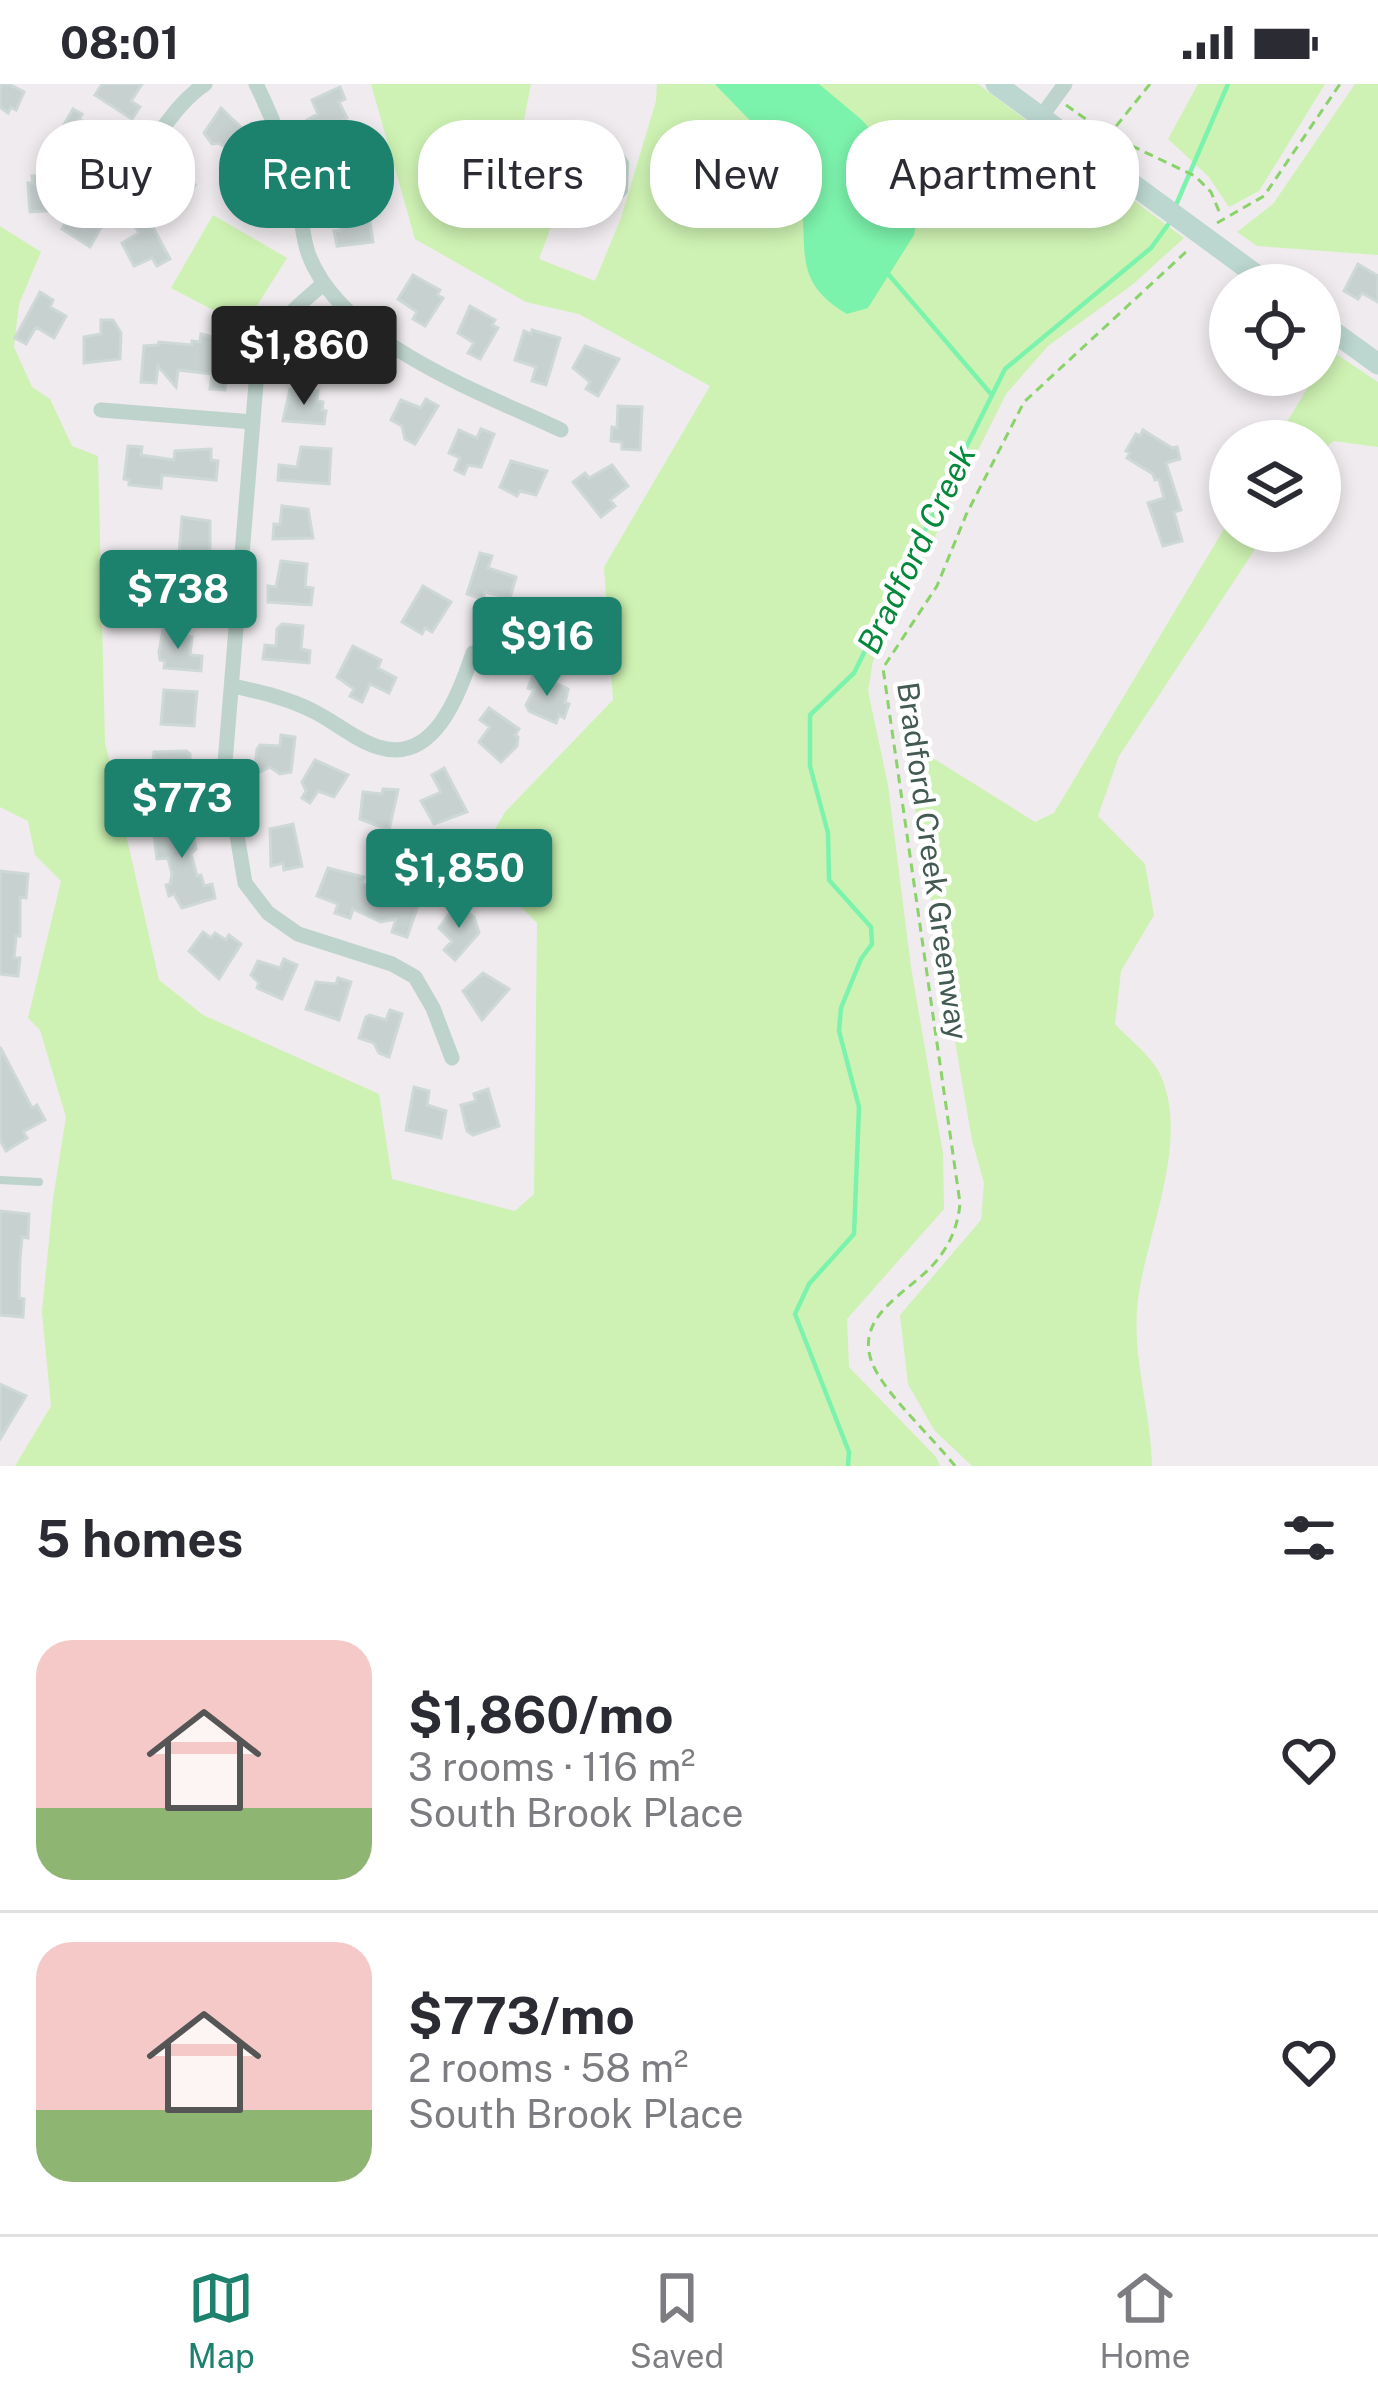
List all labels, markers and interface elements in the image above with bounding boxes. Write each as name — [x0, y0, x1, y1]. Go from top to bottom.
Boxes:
text: 08:01 — [60, 16, 179, 69]
chip: Buy — [36, 120, 195, 228]
chip: Rent — [219, 120, 394, 228]
chip: Filters — [418, 120, 626, 228]
chip: New — [650, 120, 822, 228]
chip: Apartment — [846, 120, 1139, 228]
map controls — [1209, 264, 1341, 552]
button: locate — [1209, 264, 1341, 396]
pin: $1,860 — [206, 306, 402, 408]
text: $1,860 — [239, 322, 369, 368]
button: layers — [1209, 420, 1341, 552]
water label: Bradford Creek — [849, 438, 983, 659]
pin: $738 — [107, 550, 249, 652]
text: $738 — [127, 566, 229, 612]
pin: $916 — [476, 597, 618, 699]
text: $916 — [500, 613, 594, 659]
street label: Bradford Creek Greenway — [890, 680, 976, 1042]
pin: $773 — [111, 759, 253, 861]
text: $773 — [131, 775, 233, 821]
pin: $1,850 — [361, 829, 557, 931]
text: $1,850 — [393, 845, 525, 891]
icon: filters — [1276, 1505, 1342, 1571]
text: 5 homes — [36, 1509, 243, 1568]
text: $1,860/mo — [408, 1685, 674, 1744]
icon: home — [132, 1688, 276, 1832]
icon: heart — [1276, 1727, 1342, 1793]
text: 3 rooms · 116 m² — [408, 1744, 695, 1790]
text: South Brook Place — [408, 1790, 744, 1836]
text: $773/mo — [408, 1986, 635, 2045]
icon: home — [132, 1990, 276, 2134]
icon: heart — [1276, 2029, 1342, 2095]
text: 2 rooms · 58 m² — [408, 2045, 688, 2091]
text: South Brook Place — [408, 2091, 744, 2137]
tab: Map — [188, 2265, 255, 2375]
tab: Saved — [630, 2265, 724, 2375]
tab: Home — [1099, 2265, 1190, 2375]

